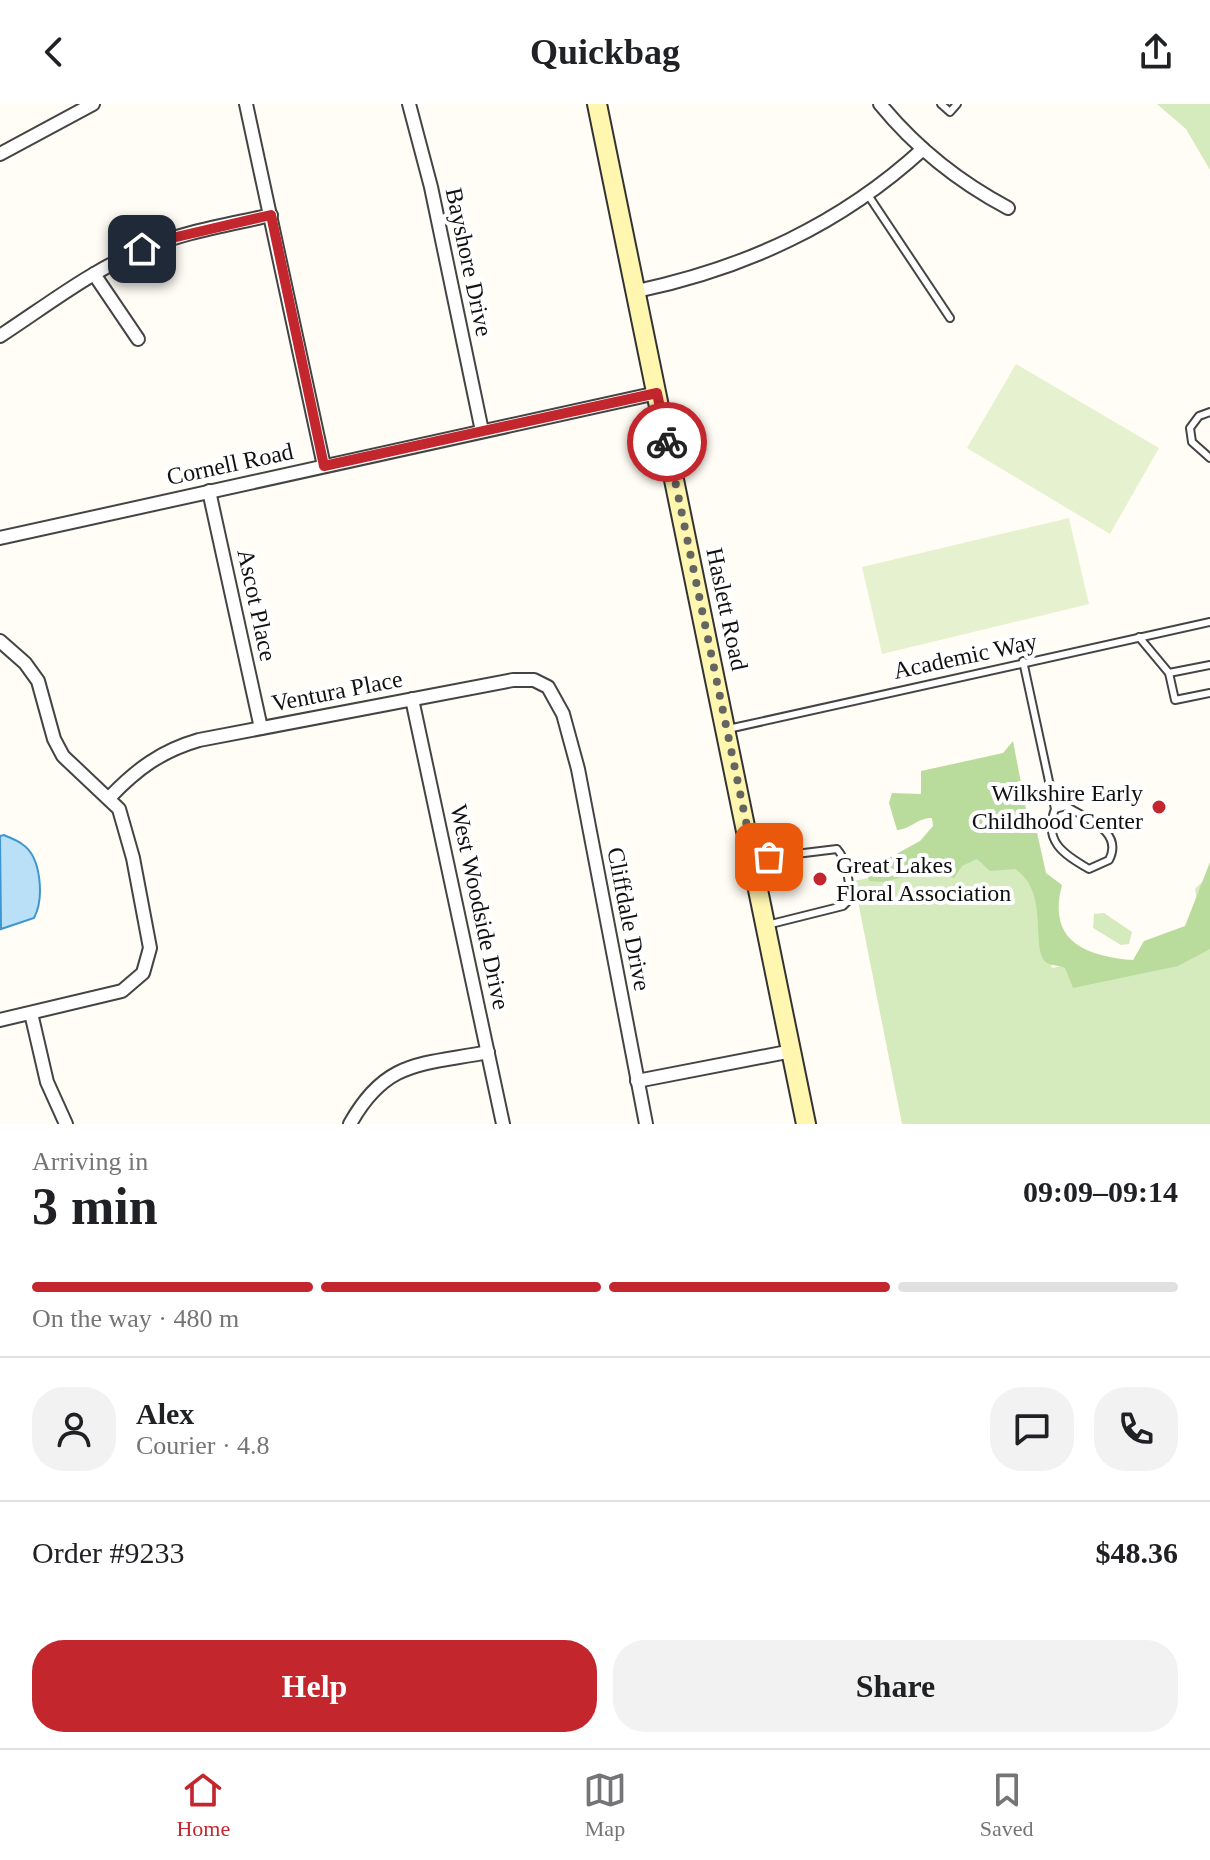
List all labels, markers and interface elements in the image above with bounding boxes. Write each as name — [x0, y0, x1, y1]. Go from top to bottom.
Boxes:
icon: back — [32, 30, 76, 74]
icon: share — [1134, 30, 1178, 74]
text: Quickbag — [530, 32, 680, 72]
street label: Bayshore Drive — [441, 185, 497, 339]
pin — [108, 215, 176, 283]
icon: home — [120, 227, 164, 271]
courier — [627, 402, 707, 482]
icon: bike — [645, 420, 689, 464]
street label: Cornell Road — [164, 438, 296, 490]
street label: Haslett Road — [701, 545, 753, 673]
street label: Ascot Place — [232, 547, 282, 663]
street label: Academic Way — [891, 628, 1039, 684]
street label: Ventura Place — [269, 666, 405, 716]
place label: Wilkshire Early Childhood Center — [972, 780, 1143, 834]
marker: Wilkshire Early Childhood Center — [1150, 798, 1168, 816]
street label: West Woodside Drive — [446, 802, 514, 1012]
pin — [735, 823, 803, 891]
icon: bag — [747, 835, 791, 879]
street label: Cliffdale Drive — [602, 845, 656, 993]
place label: Great Lakes Floral Association — [836, 852, 1011, 906]
marker: Great Lakes Floral Association — [811, 870, 829, 888]
text: Arriving in — [32, 1147, 148, 1176]
text: 09:09–09:14 — [1023, 1175, 1178, 1208]
text: 3 min — [32, 1178, 158, 1235]
text: On the way · 480 m — [32, 1304, 239, 1333]
button: person — [32, 1387, 116, 1471]
button: chat — [990, 1387, 1074, 1471]
button: phone — [1094, 1387, 1178, 1471]
text: Alex — [136, 1397, 194, 1430]
text: Courier · 4.8 — [136, 1431, 270, 1460]
text: Order #9233 — [32, 1536, 184, 1569]
text: $48.36 — [1096, 1536, 1178, 1569]
button: Help — [32, 1640, 597, 1732]
button: Share — [613, 1640, 1178, 1732]
tab: Home — [176, 1768, 230, 1842]
tab: Map — [583, 1768, 627, 1842]
tab: Saved — [980, 1768, 1034, 1842]

